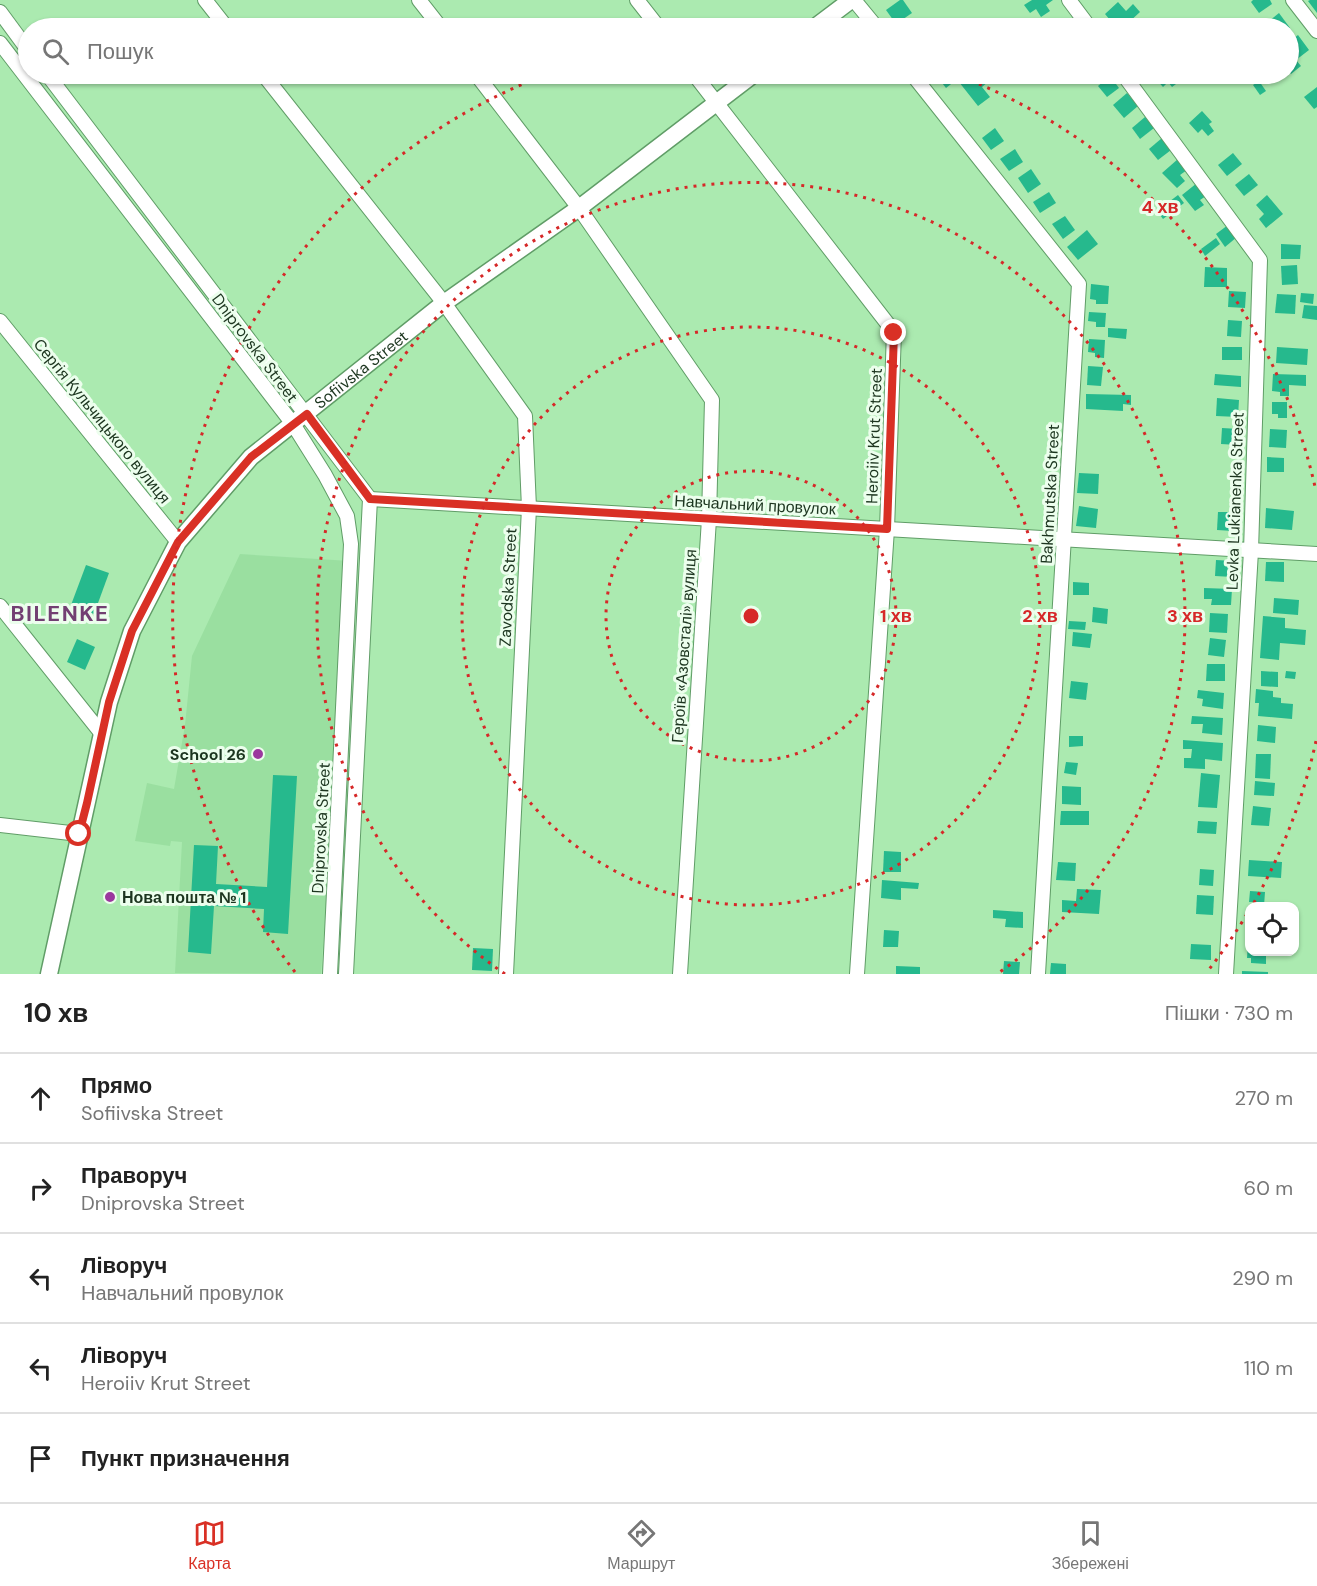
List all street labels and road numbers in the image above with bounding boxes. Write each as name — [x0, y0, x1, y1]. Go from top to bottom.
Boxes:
street label: Dniprovska Street — [207, 289, 303, 407]
street label: Sofiivska Street — [310, 326, 412, 413]
street label: Сергія Кульчицького вулиця — [29, 334, 175, 508]
street label: Heroiiv Krut Street — [861, 368, 887, 504]
street label: Levka Lukianenka Street — [1221, 412, 1249, 590]
street label: Bakhmutska Street — [1036, 424, 1064, 564]
street label: Навчальний провулок — [674, 490, 837, 520]
street label: Zavodska Street — [494, 527, 522, 647]
street label: Героїв «Азовсталі» вулиця — [667, 548, 701, 744]
street label: Dniprovska Street — [307, 762, 335, 894]

